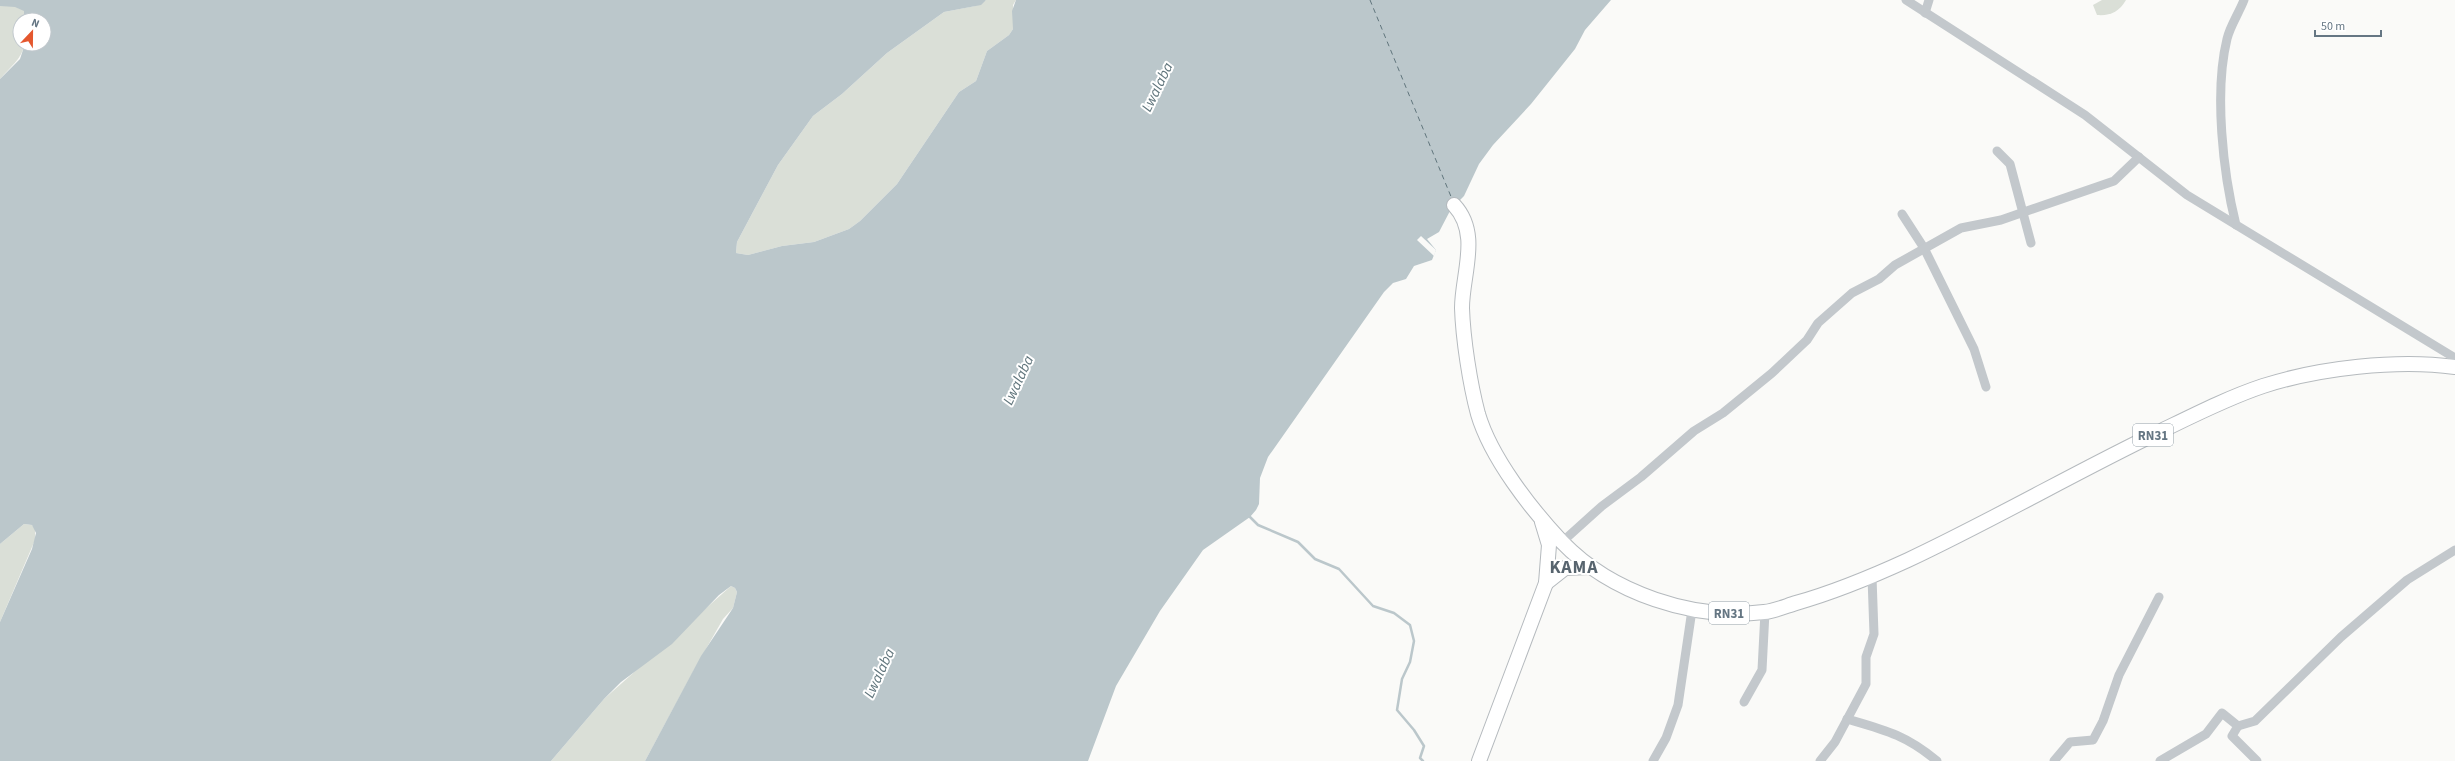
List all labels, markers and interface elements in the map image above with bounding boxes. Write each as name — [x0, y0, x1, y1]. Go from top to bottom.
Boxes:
north arrow — [12, 12, 52, 52]
scale bar — [2315, 12, 2381, 38]
text: N — [29, 15, 42, 32]
text: 50 m — [2321, 18, 2345, 35]
water label: Lwalaba — [1137, 59, 1178, 115]
water label: Lwalaba — [998, 352, 1039, 408]
road number: RN31 — [2133, 424, 2173, 446]
district label: KAMA — [1549, 555, 1599, 580]
road number: RN31 — [1709, 602, 1749, 624]
water label: Lwalaba — [859, 645, 900, 701]

